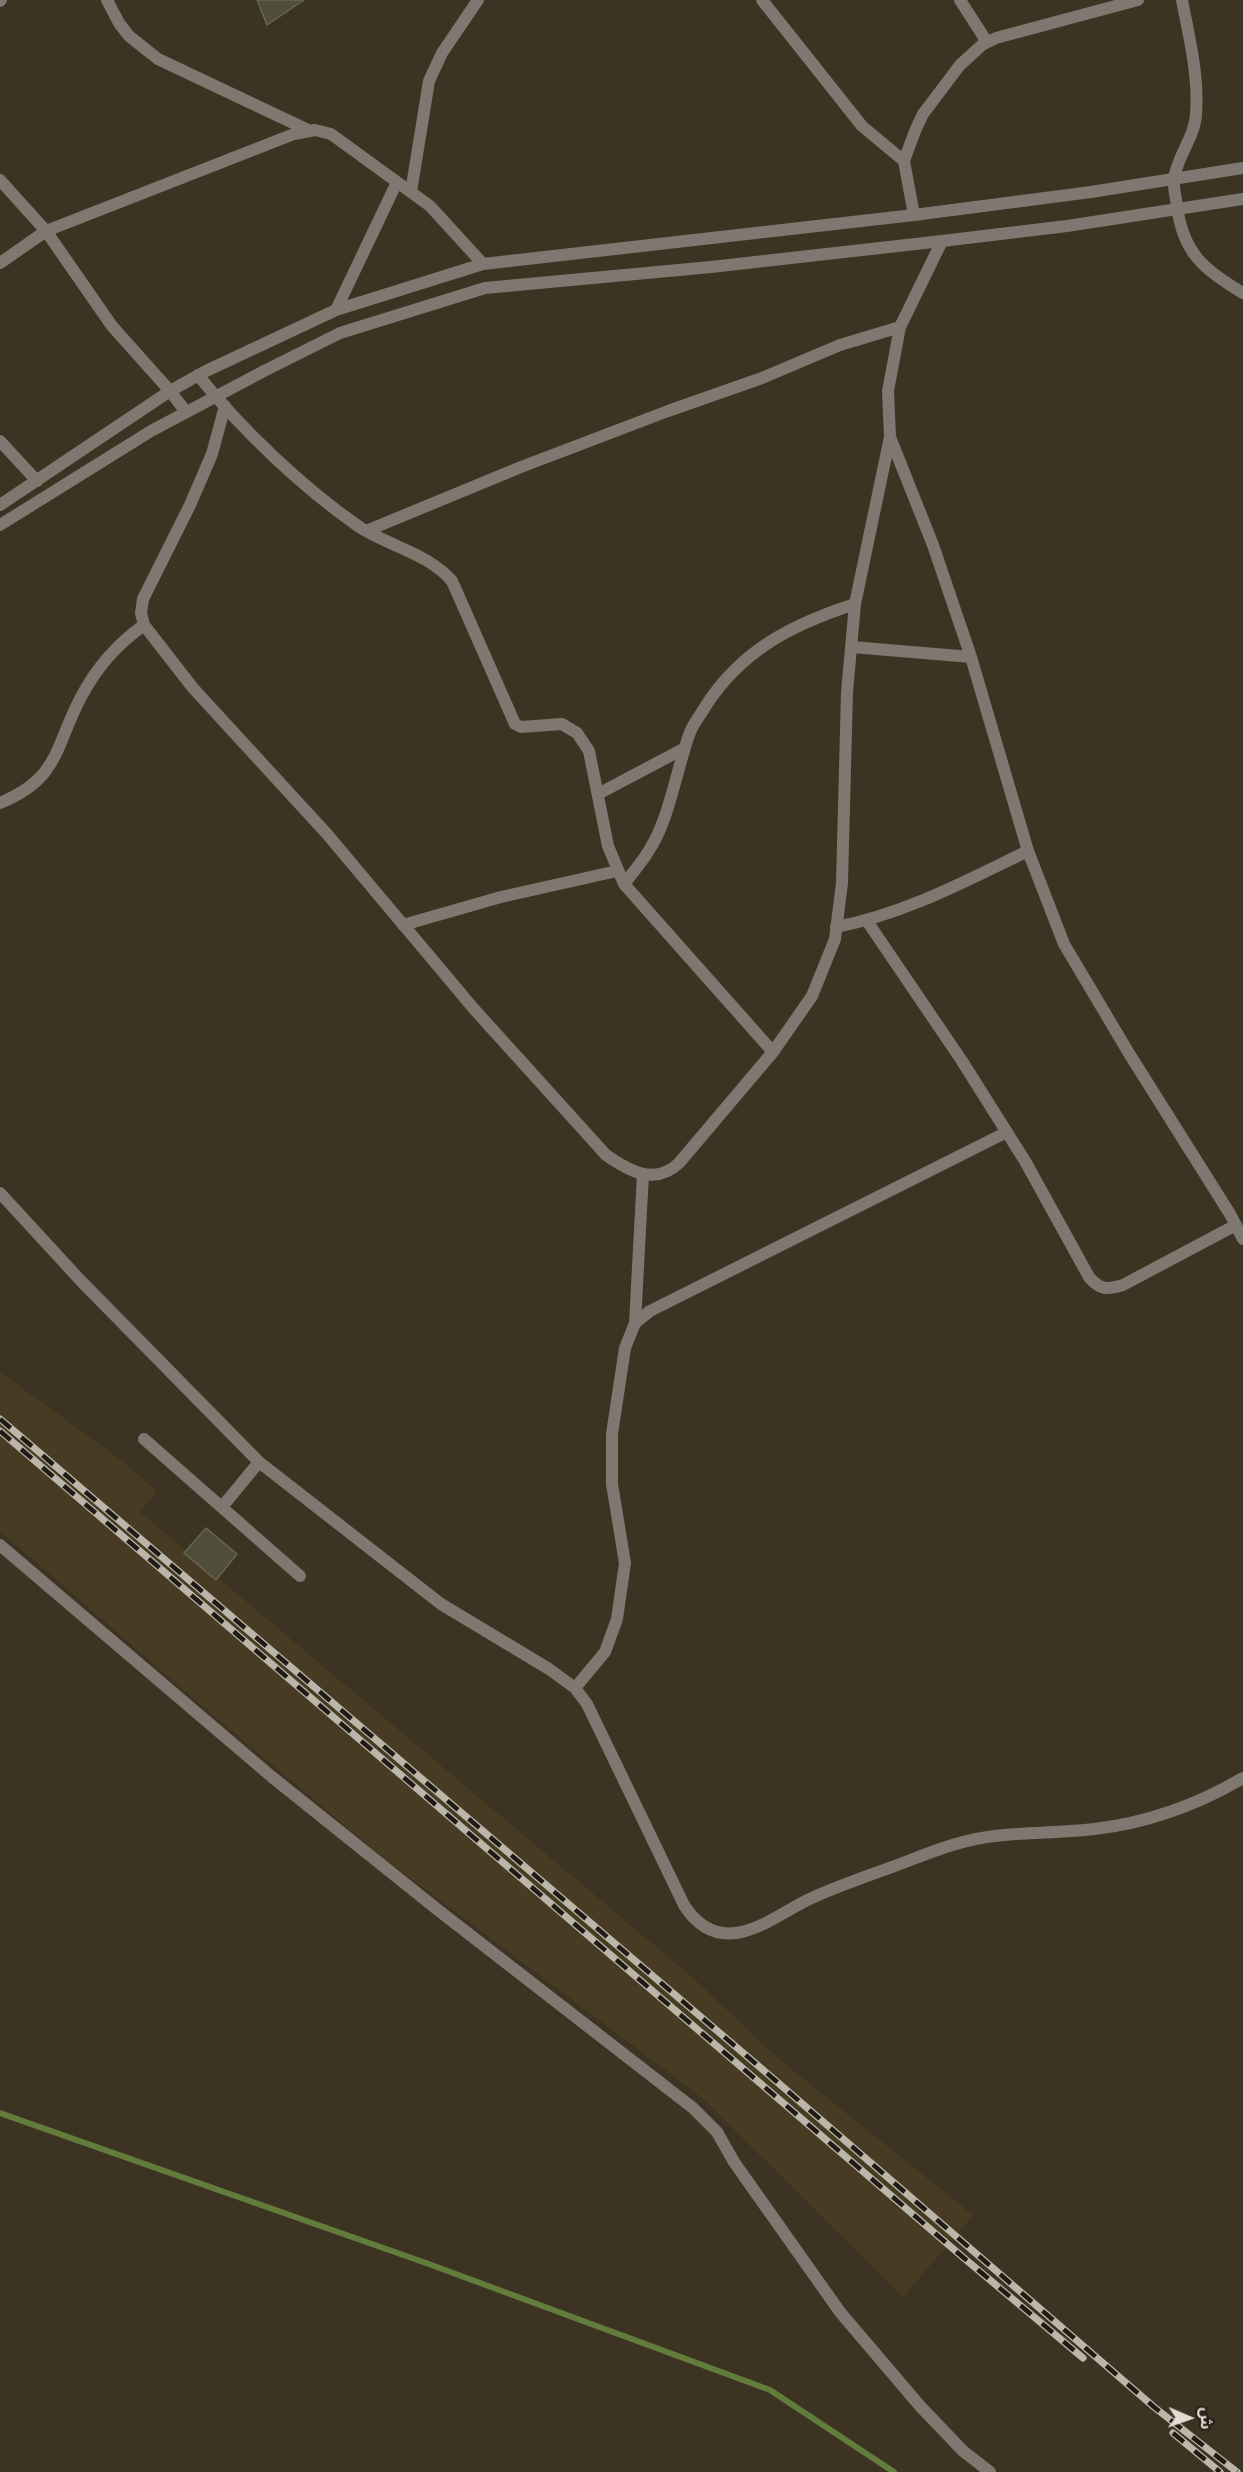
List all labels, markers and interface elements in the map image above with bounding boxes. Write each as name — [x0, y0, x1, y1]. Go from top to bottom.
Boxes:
north arrow — [1159, 2388, 1219, 2448]
text: ش — [1197, 2407, 1217, 2430]

